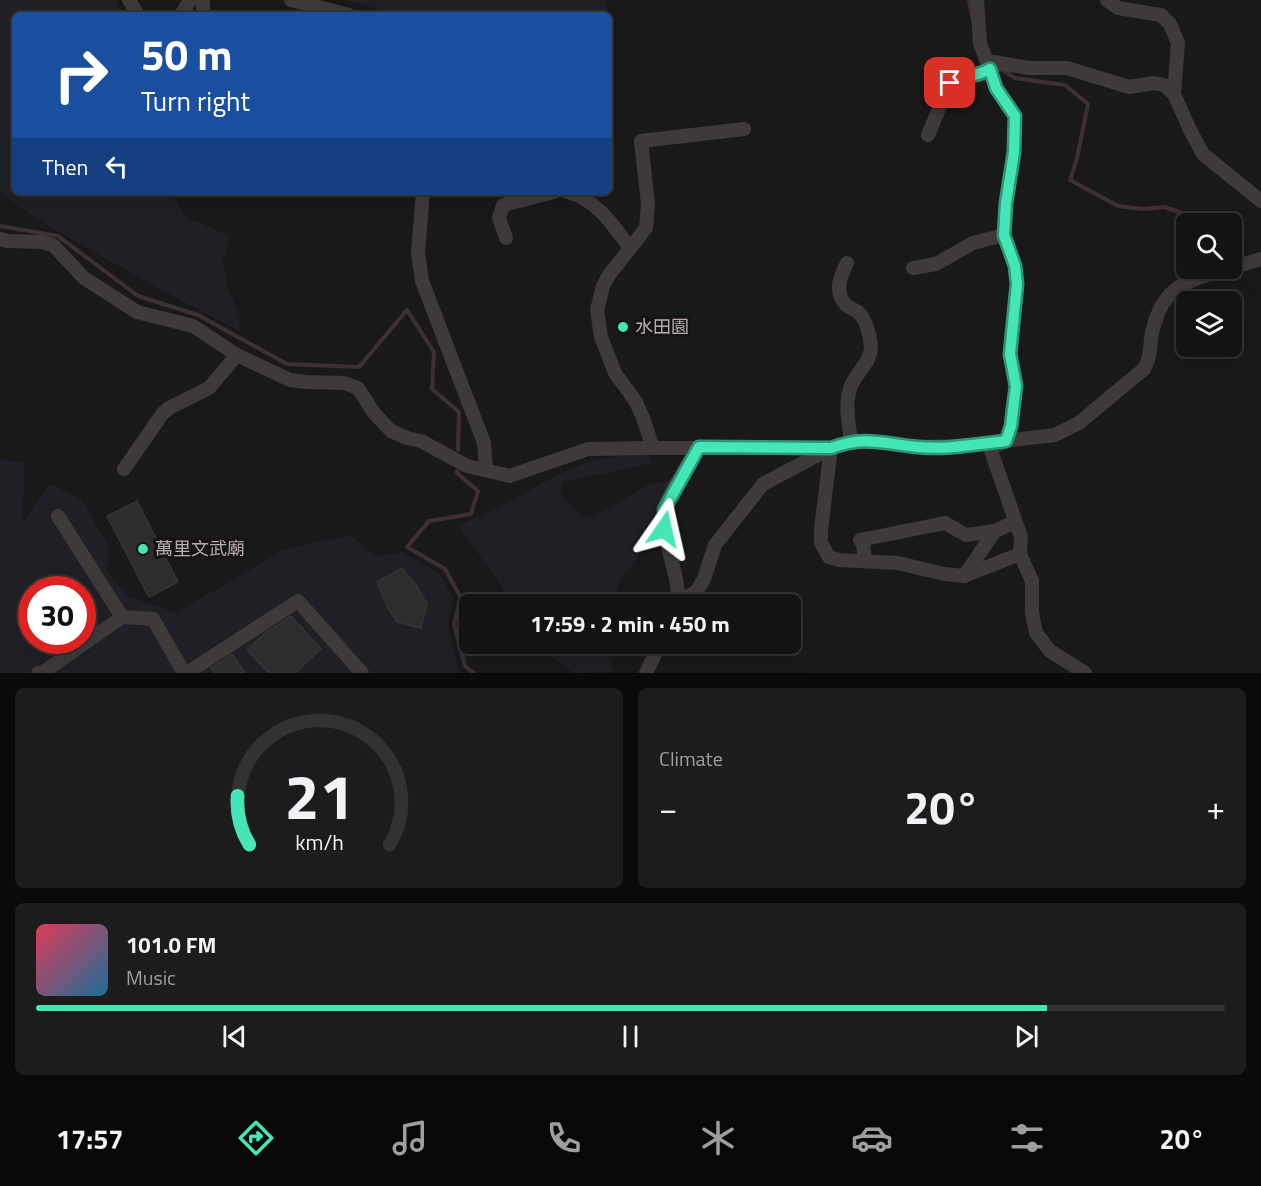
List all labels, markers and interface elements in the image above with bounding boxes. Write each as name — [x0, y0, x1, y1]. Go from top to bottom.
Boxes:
text: 50 m — [141, 22, 233, 86]
icon: right — [42, 36, 120, 114]
pin — [924, 57, 975, 108]
icon: arrive — [933, 66, 966, 99]
text: Turn right — [141, 80, 250, 121]
text: Then — [42, 150, 88, 184]
icon: left — [100, 150, 133, 183]
map controls — [1176, 213, 1242, 357]
button: search — [1176, 213, 1242, 279]
button: layers — [1176, 291, 1242, 357]
place label: 水田園 — [635, 313, 689, 340]
marker: 水田園 — [616, 320, 630, 334]
position arrow — [632, 497, 696, 561]
place label: 萬里文武廟 — [155, 535, 245, 562]
marker: 萬里文武廟 — [136, 542, 150, 556]
speed limit sign: 30 — [18, 576, 96, 654]
text: 17:59 · 2 min · 450 m — [530, 607, 730, 641]
text: Climate — [659, 743, 723, 774]
text: 21 — [284, 748, 354, 843]
text: 20° — [904, 773, 980, 841]
text: − — [659, 783, 677, 833]
text: + — [1207, 783, 1225, 833]
text: km/h — [295, 826, 343, 858]
text: 101.0 FM — [126, 928, 216, 962]
text: Music — [126, 962, 176, 993]
icon: previous — [218, 1020, 251, 1053]
icon: pause — [614, 1020, 647, 1053]
icon: next — [1010, 1020, 1043, 1053]
icon: directions — [235, 1117, 277, 1159]
icon: music — [389, 1117, 431, 1159]
icon: phone — [543, 1117, 585, 1159]
icon: climate — [697, 1117, 739, 1159]
icon: car — [851, 1117, 893, 1159]
icon: filters — [1006, 1117, 1048, 1159]
text: 17:57 — [56, 1118, 123, 1159]
text: 20° — [1160, 1118, 1205, 1159]

